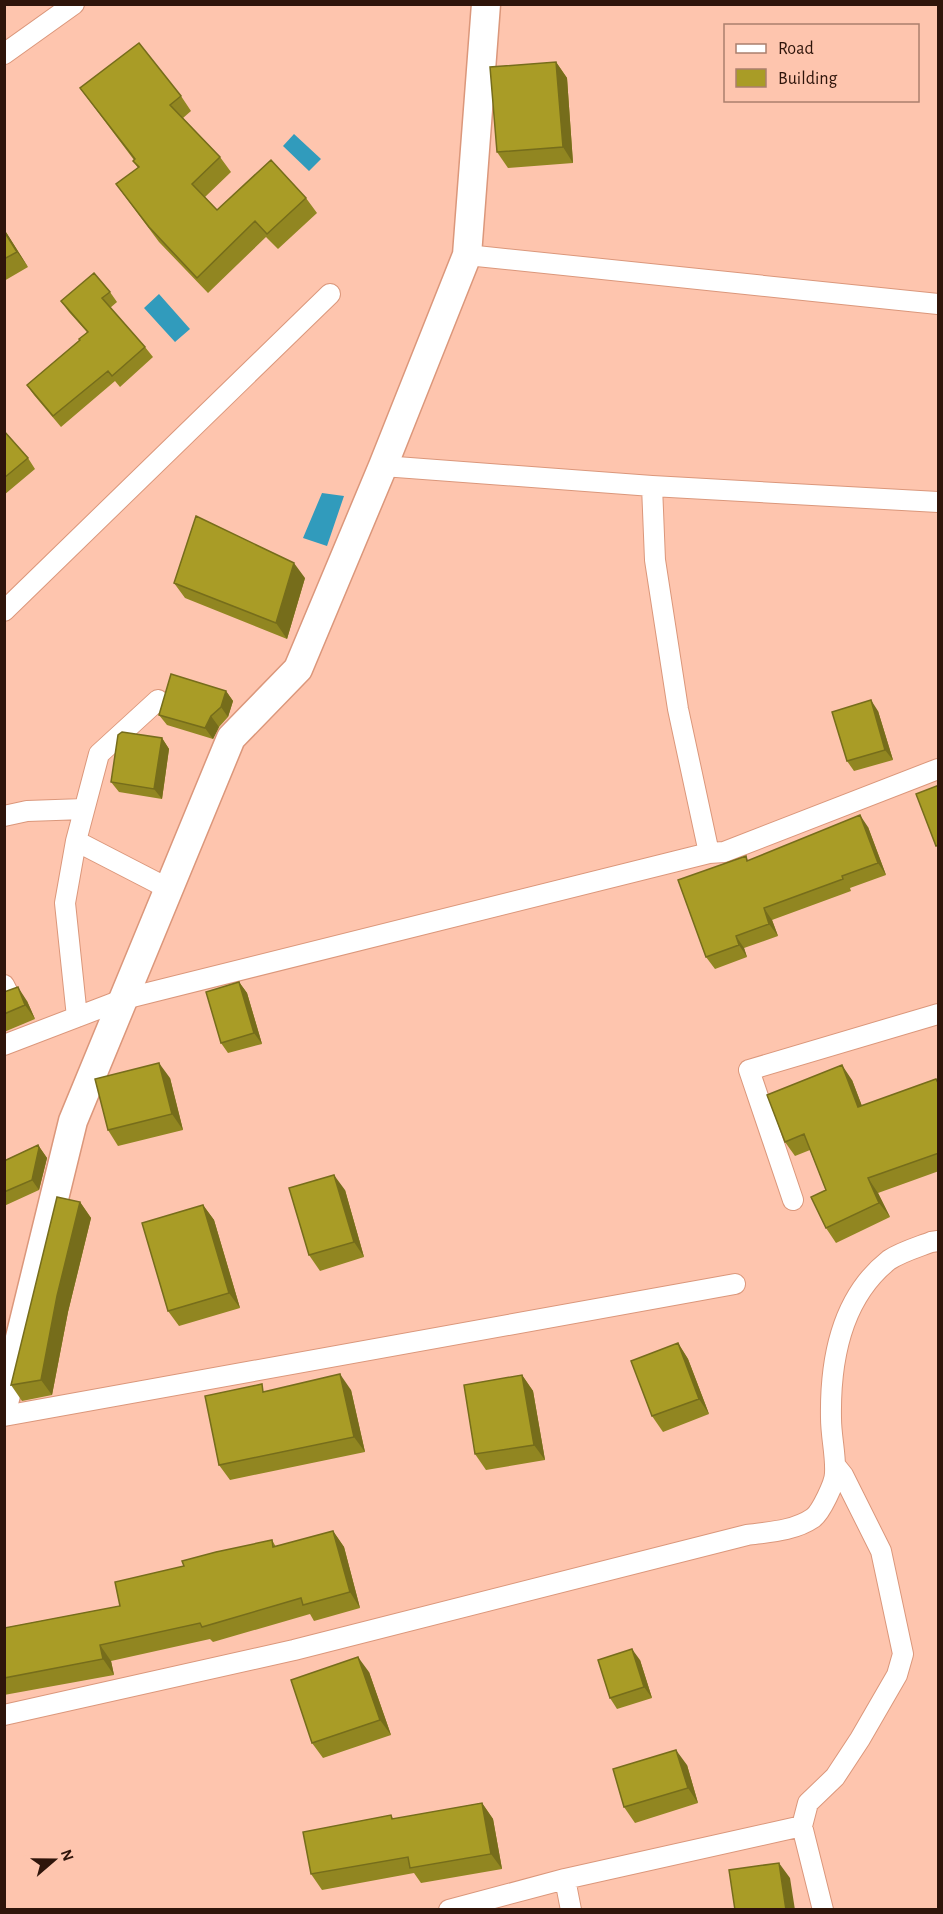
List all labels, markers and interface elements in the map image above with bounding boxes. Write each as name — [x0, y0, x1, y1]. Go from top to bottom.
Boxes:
legend — [724, 24, 919, 102]
text: Road — [778, 40, 814, 58]
text: Building — [778, 70, 838, 88]
north arrow — [24, 1830, 84, 1890]
text: N — [58, 1847, 77, 1863]

